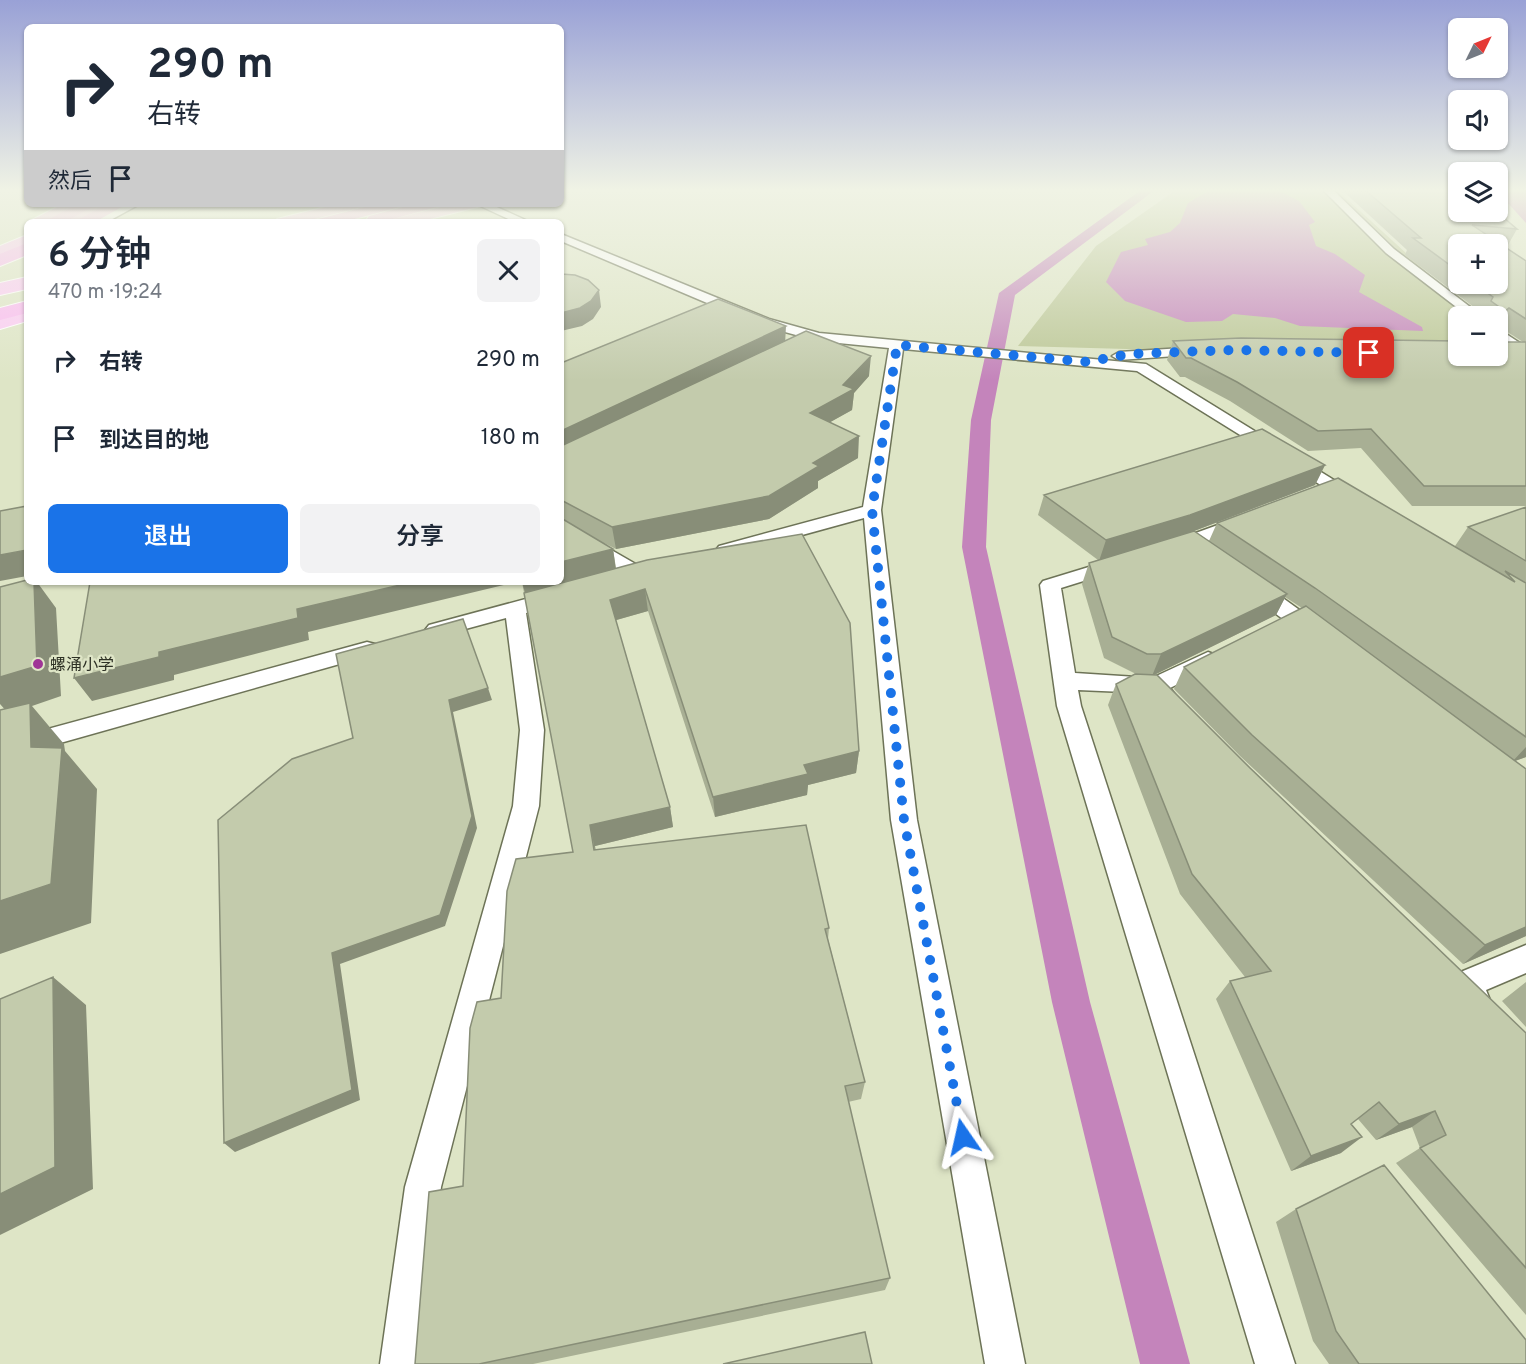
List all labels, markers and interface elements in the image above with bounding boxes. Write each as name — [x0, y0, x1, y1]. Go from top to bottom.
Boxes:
north arrow — [1448, 18, 1508, 78]
map controls — [1448, 18, 1508, 366]
text: 290 m — [147, 40, 274, 93]
icon: right — [48, 48, 126, 126]
button: sound — [1448, 90, 1508, 150]
text: 右转 — [147, 99, 201, 133]
icon: arrive — [104, 162, 137, 195]
button: layers — [1448, 162, 1508, 222]
text: 然后 — [48, 169, 92, 196]
text: 6 分钟 — [48, 234, 151, 280]
button: + — [1448, 234, 1508, 294]
button: close — [477, 239, 540, 302]
text: 470 m · 19:24 — [48, 280, 162, 306]
button: − — [1448, 306, 1508, 366]
pin — [1343, 327, 1394, 378]
icon: arrive — [1352, 336, 1385, 369]
icon: right — [48, 344, 81, 377]
text: 290 m — [476, 347, 540, 374]
text: 右转 — [99, 350, 143, 377]
icon: arrive — [48, 422, 81, 455]
text: 180 m — [481, 425, 540, 452]
text: 到达目的地 — [99, 428, 209, 455]
button: 退出 — [48, 504, 288, 573]
button: 分享 — [300, 504, 540, 573]
place label: 螺涌小学 — [50, 656, 114, 676]
marker: 螺涌小学 — [31, 657, 45, 671]
position arrow — [931, 1105, 995, 1169]

